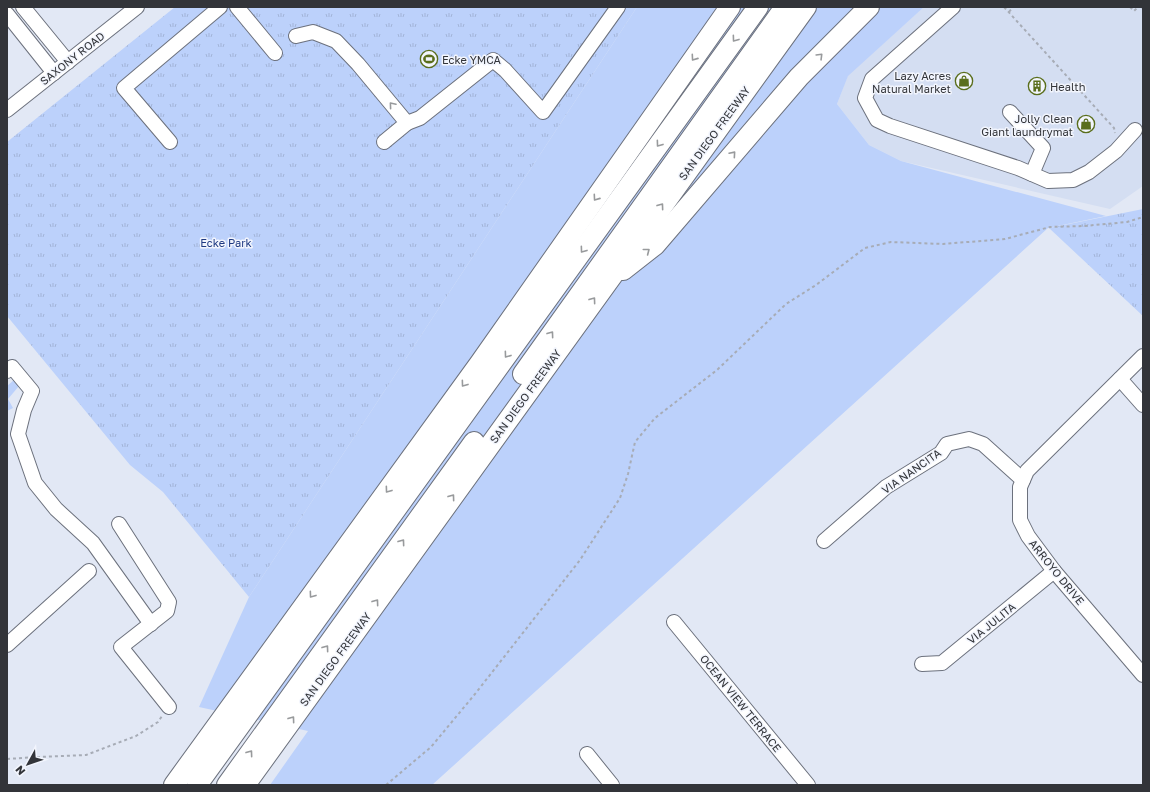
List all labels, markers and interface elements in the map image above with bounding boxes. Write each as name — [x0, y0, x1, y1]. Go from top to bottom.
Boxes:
street label: SAXONY ROAD — [37, 29, 107, 87]
one-way arrow — [733, 34, 740, 41]
sports icon: Ecke YMCA — [419, 49, 439, 69]
place label: Ecke YMCA — [442, 53, 501, 66]
one-way arrow — [815, 53, 823, 61]
one-way arrow — [692, 54, 699, 61]
place label: Lazy Acres Natural Market — [872, 69, 951, 95]
shop icon: Lazy Acres Natural Market — [954, 71, 974, 91]
building icon: Health — [1027, 76, 1047, 96]
place label: Health — [1050, 80, 1085, 93]
street label: SAN DIEGO FREEWAY — [676, 84, 752, 182]
one-way arrow — [390, 103, 397, 110]
place label: Jolly Clean Giant laundrymat — [981, 112, 1073, 138]
shop icon: Jolly Clean Giant laundrymat — [1076, 114, 1096, 134]
one-way arrow — [657, 140, 664, 147]
one-way arrow — [729, 151, 736, 158]
one-way arrow — [593, 194, 601, 201]
one-way arrow — [656, 204, 663, 211]
park label: Ecke Park — [200, 236, 252, 249]
one-way arrow — [580, 246, 588, 253]
one-way arrow — [643, 248, 650, 255]
one-way arrow — [588, 298, 595, 305]
one-way arrow — [546, 332, 553, 339]
street label: SAN DIEGO FREEWAY — [487, 347, 563, 445]
one-way arrow — [505, 351, 512, 358]
one-way arrow — [462, 380, 469, 387]
street label: VIA NANCITA — [879, 445, 944, 496]
one-way arrow — [386, 485, 393, 492]
one-way arrow — [447, 494, 454, 501]
street label: ARROYO DRIVE — [1027, 537, 1088, 608]
one-way arrow — [397, 539, 405, 546]
one-way arrow — [309, 591, 317, 598]
street label: VIA JULITA — [964, 599, 1018, 646]
one-way arrow — [371, 600, 378, 607]
street label: SAN DIEGO FREEWAY — [297, 610, 373, 708]
one-way arrow — [321, 645, 328, 652]
street label: OCEAN VIEW TERRACE — [698, 652, 784, 755]
one-way arrow — [287, 717, 294, 724]
north arrow — [8, 744, 48, 784]
one-way arrow — [245, 751, 252, 758]
text: N — [12, 763, 28, 778]

